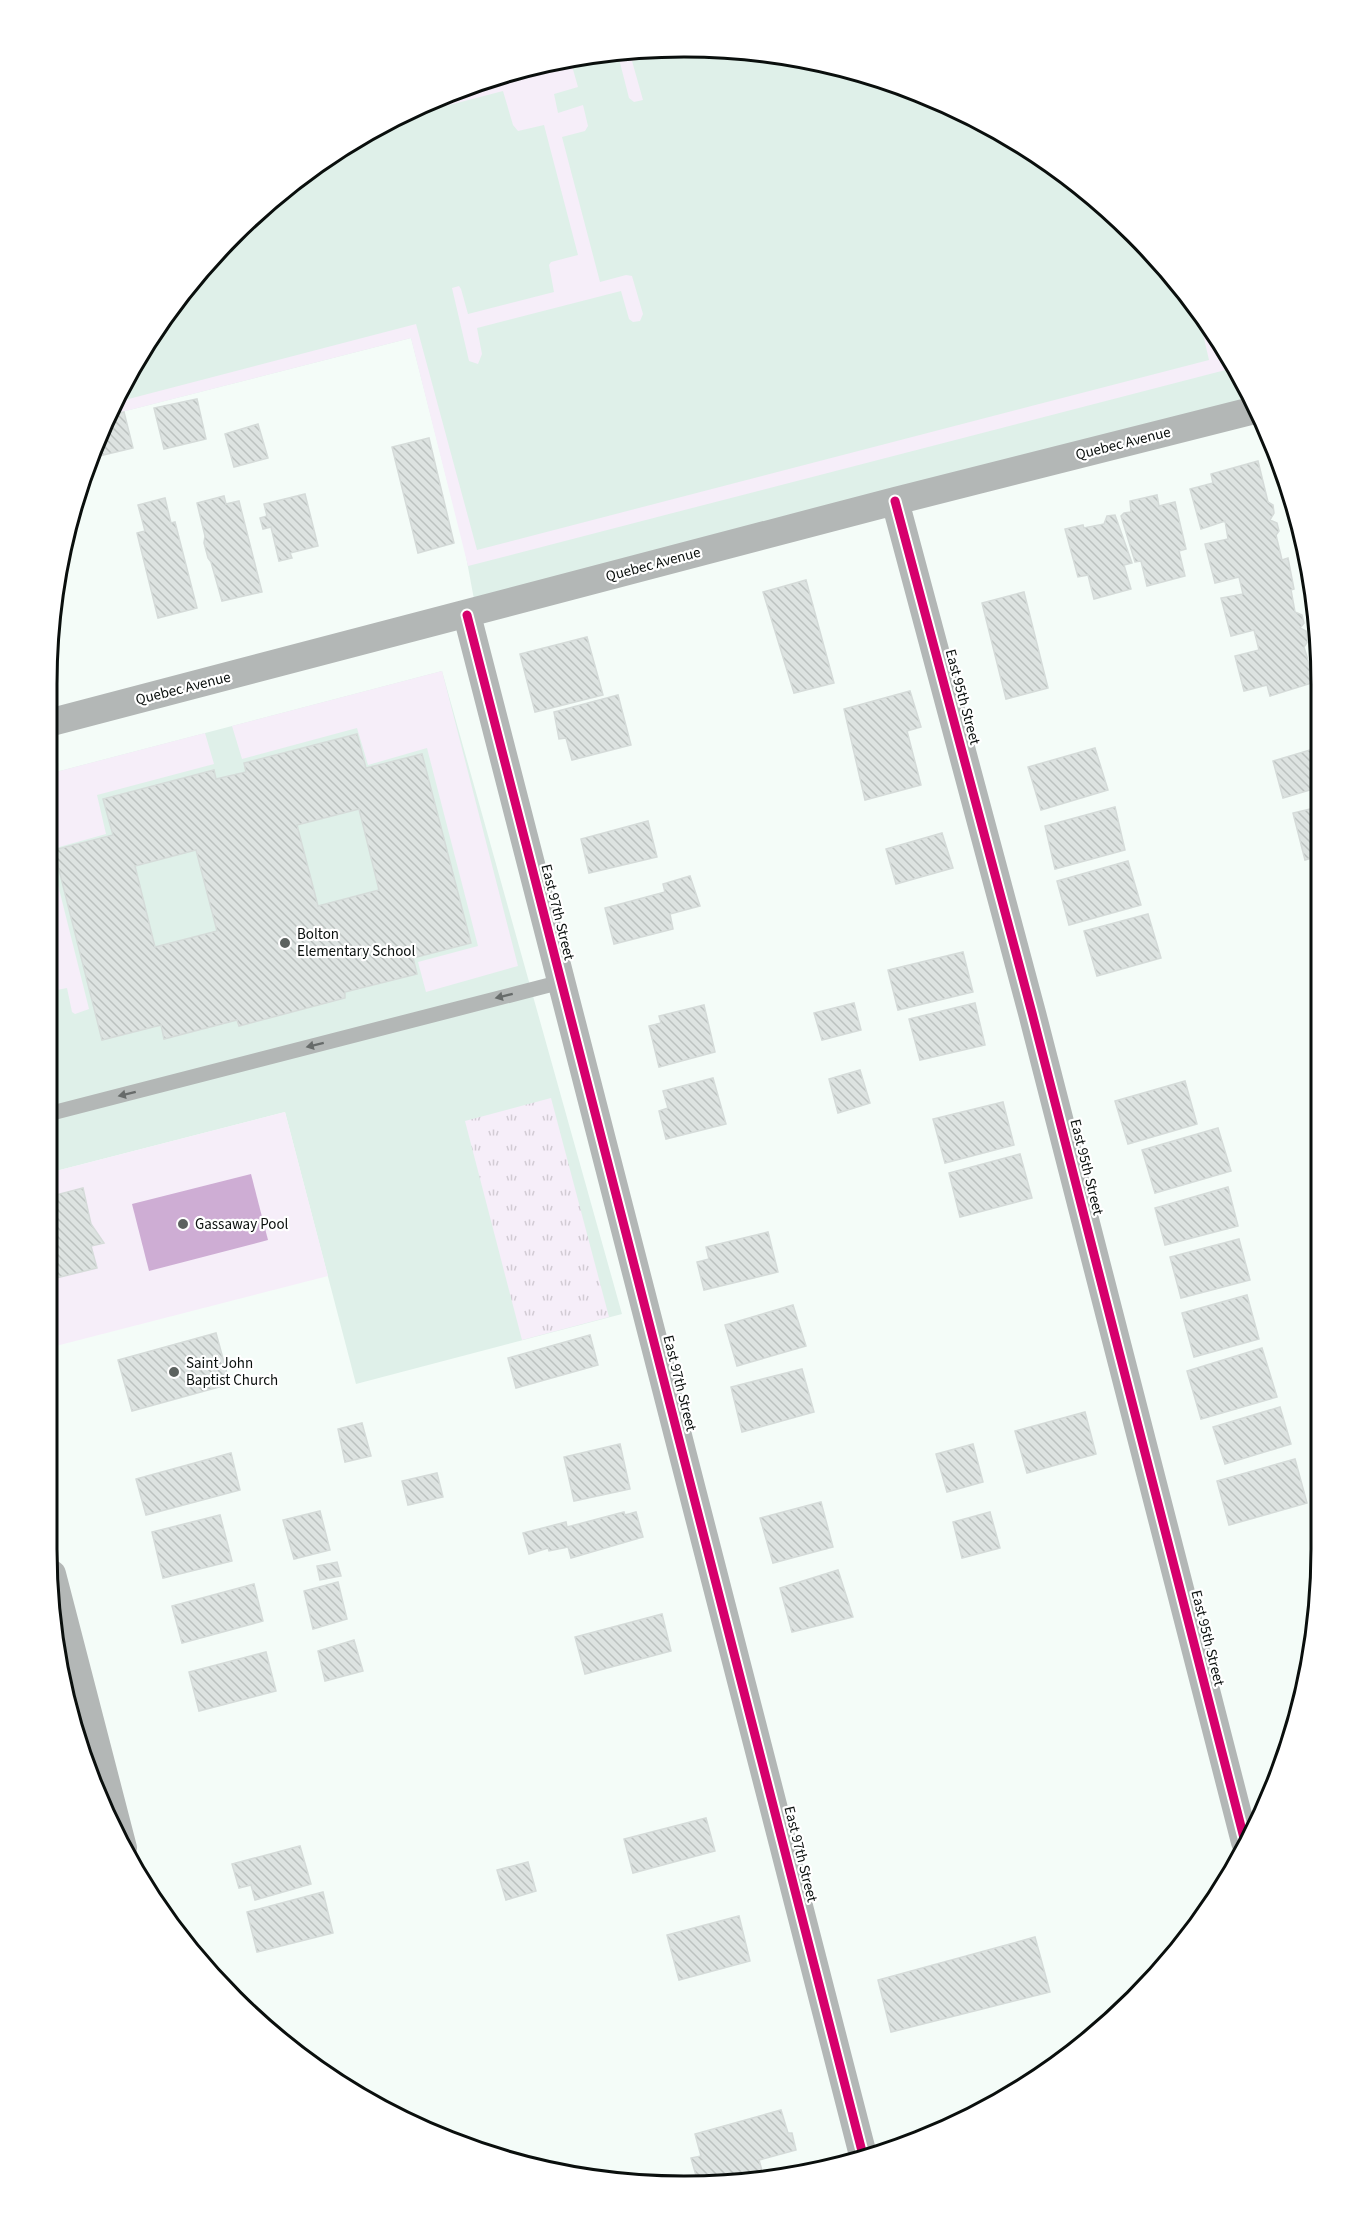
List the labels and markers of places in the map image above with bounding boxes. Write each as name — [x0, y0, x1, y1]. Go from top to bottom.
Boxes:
place label: Bolton Elementary School — [297, 924, 415, 962]
marker: Bolton Elementary School — [278, 936, 292, 950]
place label: Gassaway Pool — [195, 1214, 289, 1235]
marker: Gassaway Pool — [176, 1217, 190, 1231]
place label: Saint John Baptist Church — [186, 1353, 278, 1391]
marker: Saint John Baptist Church — [167, 1365, 181, 1379]

